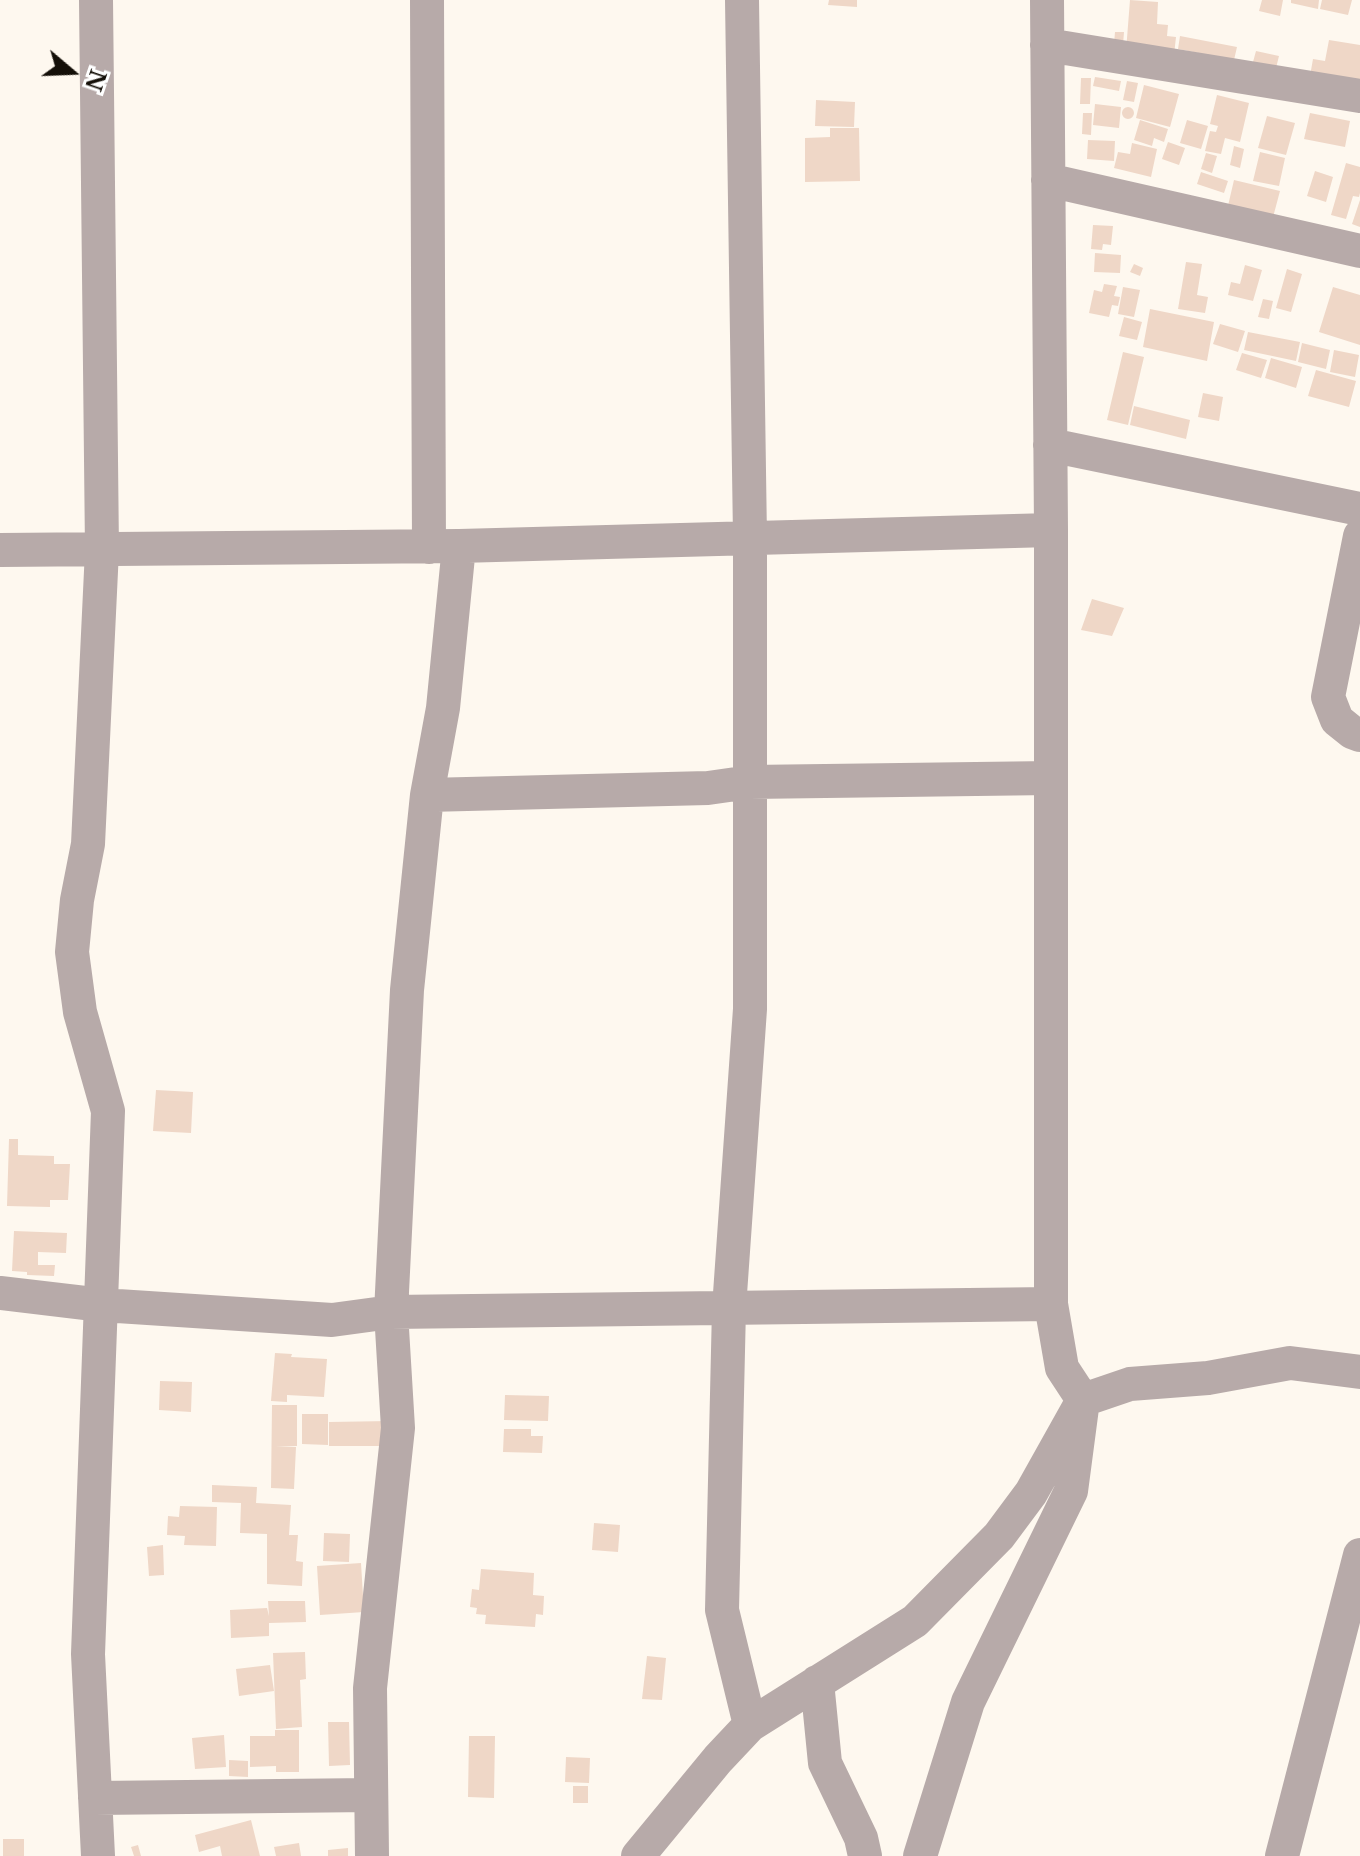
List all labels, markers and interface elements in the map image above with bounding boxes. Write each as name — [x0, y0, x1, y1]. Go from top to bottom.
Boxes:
north arrow — [32, 32, 112, 112]
text: N — [79, 66, 111, 94]

